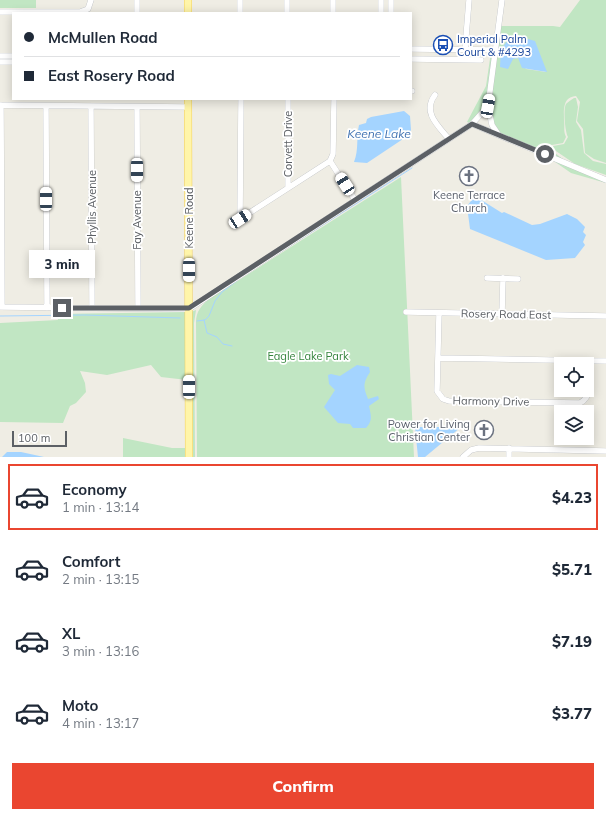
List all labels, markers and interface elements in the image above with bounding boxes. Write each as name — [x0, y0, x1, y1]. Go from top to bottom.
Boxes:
text: McMullen Road — [48, 28, 158, 47]
place label: Imperial Palm Court & #4293 — [457, 32, 531, 59]
bus stop icon: Imperial Palm Court & #4293 — [432, 34, 454, 56]
text: East Rosery Road — [48, 66, 175, 85]
car — [480, 93, 496, 119]
street label: Corvett Drive — [281, 111, 295, 177]
water label: Keene Lake — [347, 126, 411, 141]
route start — [536, 145, 554, 163]
car — [131, 158, 143, 182]
church icon: Keene Terrace Church — [458, 165, 480, 187]
street label: Phyllis Avenue — [85, 170, 99, 244]
car — [333, 171, 357, 197]
car — [40, 187, 52, 211]
street label: Keene Road — [182, 187, 196, 249]
place label: Keene Terrace Church — [433, 188, 505, 215]
street label: Fay Avenue — [130, 190, 144, 250]
car — [227, 207, 253, 231]
callout: 3 min — [29, 250, 95, 278]
text: 3 min — [45, 256, 79, 272]
car — [183, 258, 195, 282]
route end — [53, 299, 71, 317]
street label: Rosery Road East — [461, 306, 551, 322]
park label: Eagle Lake Park — [267, 349, 349, 363]
map controls — [554, 357, 594, 445]
button: locate — [554, 357, 594, 397]
car — [183, 375, 195, 399]
street label: Harmony Drive — [453, 393, 529, 409]
button: layers — [554, 405, 594, 445]
place label: Power for Living Christian Center — [388, 417, 470, 444]
church icon: Power for Living Christian Center — [473, 419, 495, 441]
scale bar — [12, 429, 67, 448]
text: 100 m — [18, 431, 50, 445]
icon: car — [14, 479, 50, 515]
text: Economy — [62, 480, 127, 499]
text: $4.23 — [552, 488, 592, 507]
text: 1 min · 13:14 — [62, 499, 139, 515]
icon: car — [14, 551, 50, 587]
text: Comfort — [62, 552, 120, 571]
text: $5.71 — [552, 560, 592, 579]
text: 2 min · 13:15 — [62, 571, 139, 587]
icon: car — [14, 623, 50, 659]
text: XL — [62, 624, 80, 643]
text: $7.19 — [552, 632, 592, 651]
text: 3 min · 13:16 — [62, 643, 139, 659]
icon: car — [14, 695, 50, 731]
text: Moto — [62, 696, 98, 715]
text: $3.77 — [552, 704, 592, 723]
text: 4 min · 13:17 — [62, 715, 139, 731]
button: Confirm — [12, 763, 594, 809]

